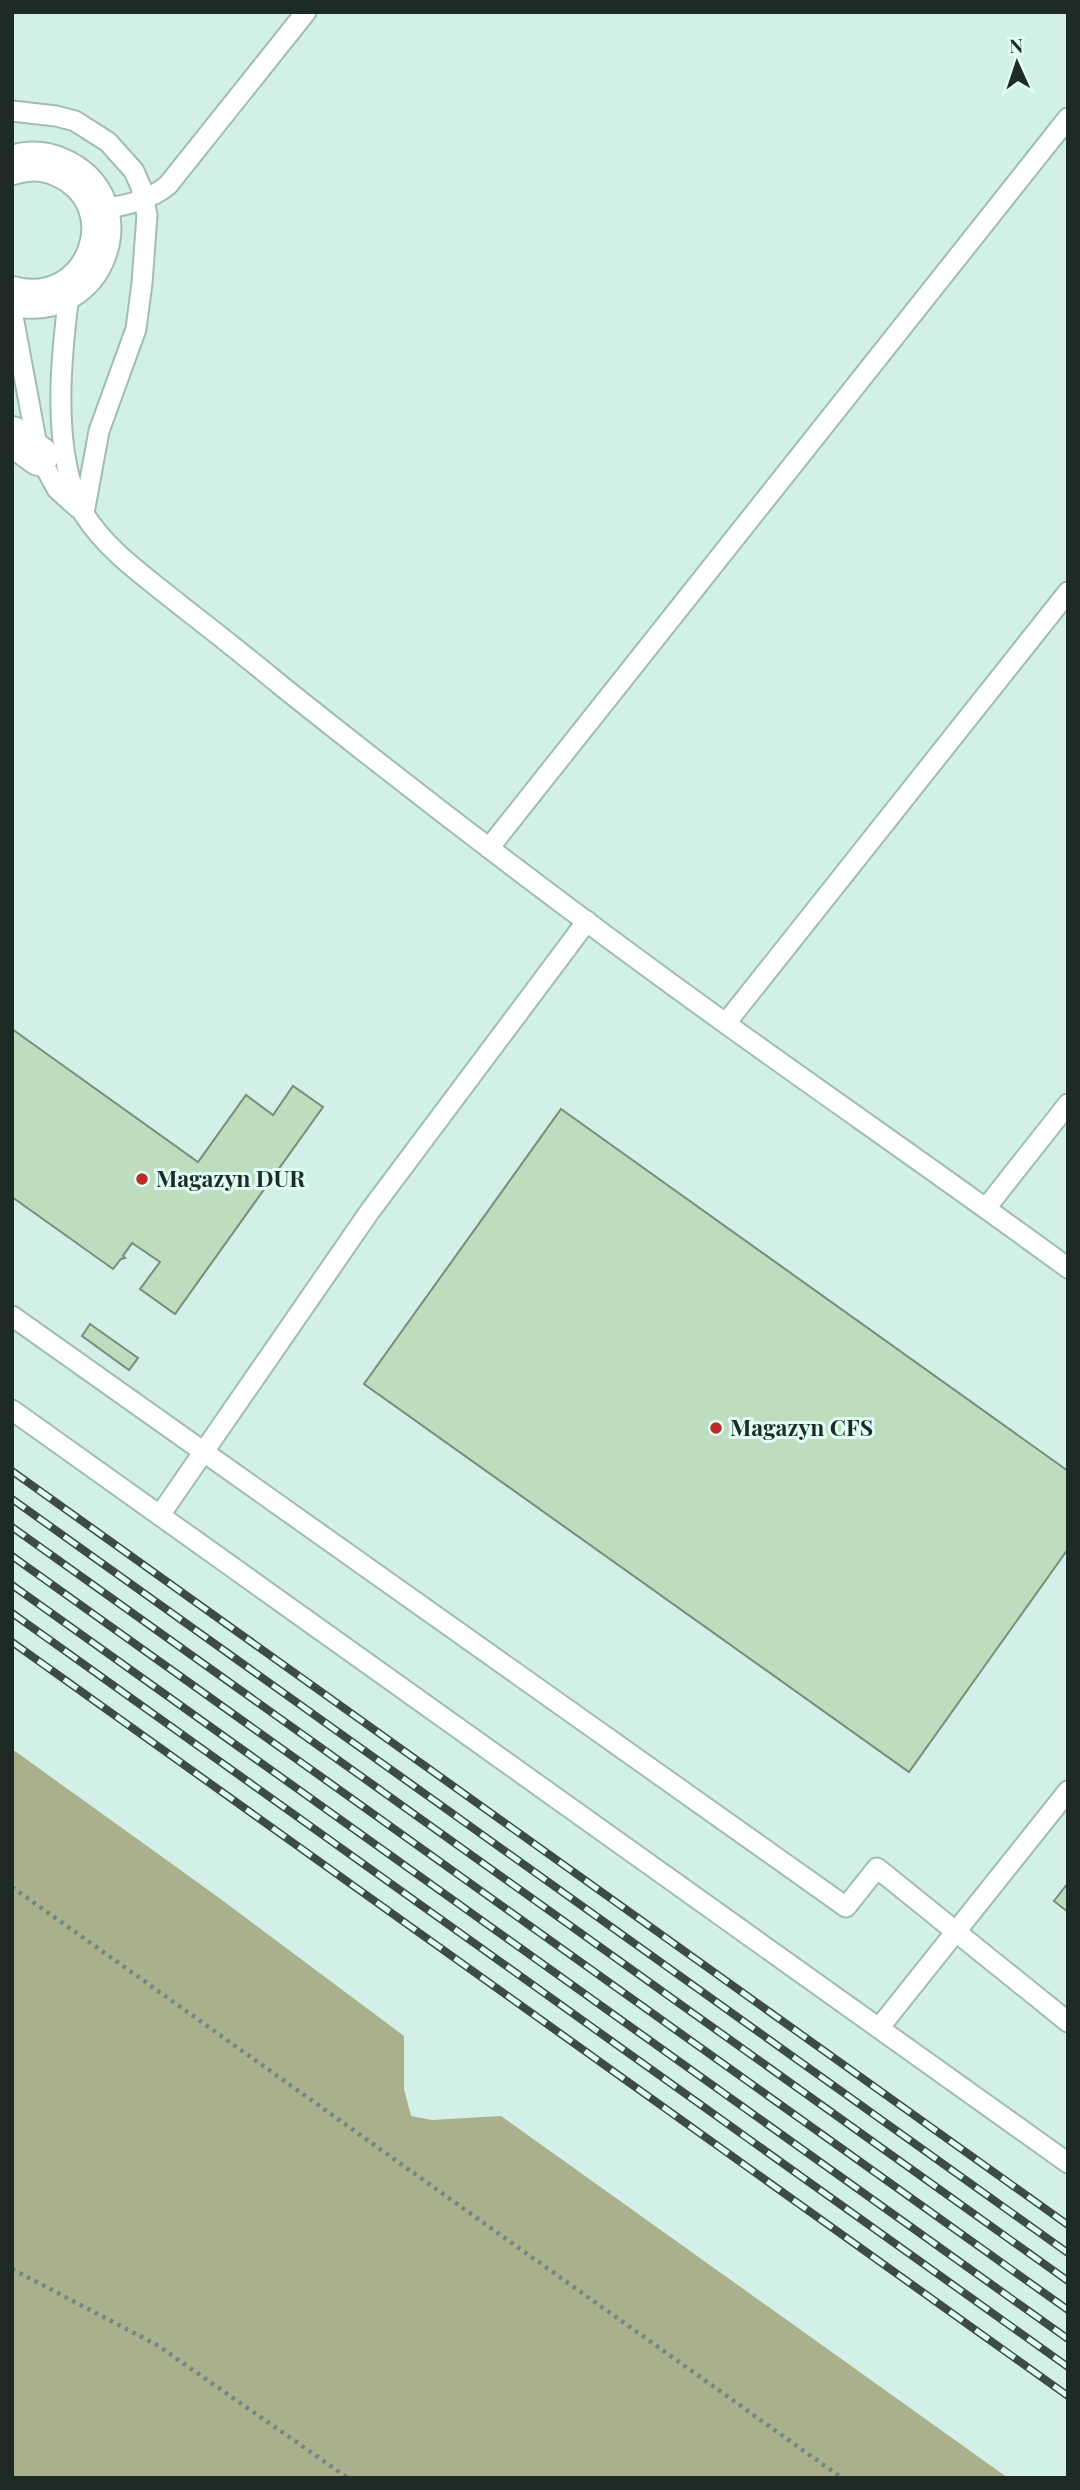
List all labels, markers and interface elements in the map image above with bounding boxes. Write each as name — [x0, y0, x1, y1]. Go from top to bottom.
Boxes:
north arrow — [982, 28, 1052, 98]
text: N — [1009, 32, 1024, 58]
place label: Magazyn DUR — [156, 1162, 306, 1193]
marker: Magazyn DUR — [134, 1171, 150, 1187]
place label: Magazyn CFS — [730, 1411, 873, 1442]
marker: Magazyn CFS — [708, 1420, 724, 1436]

